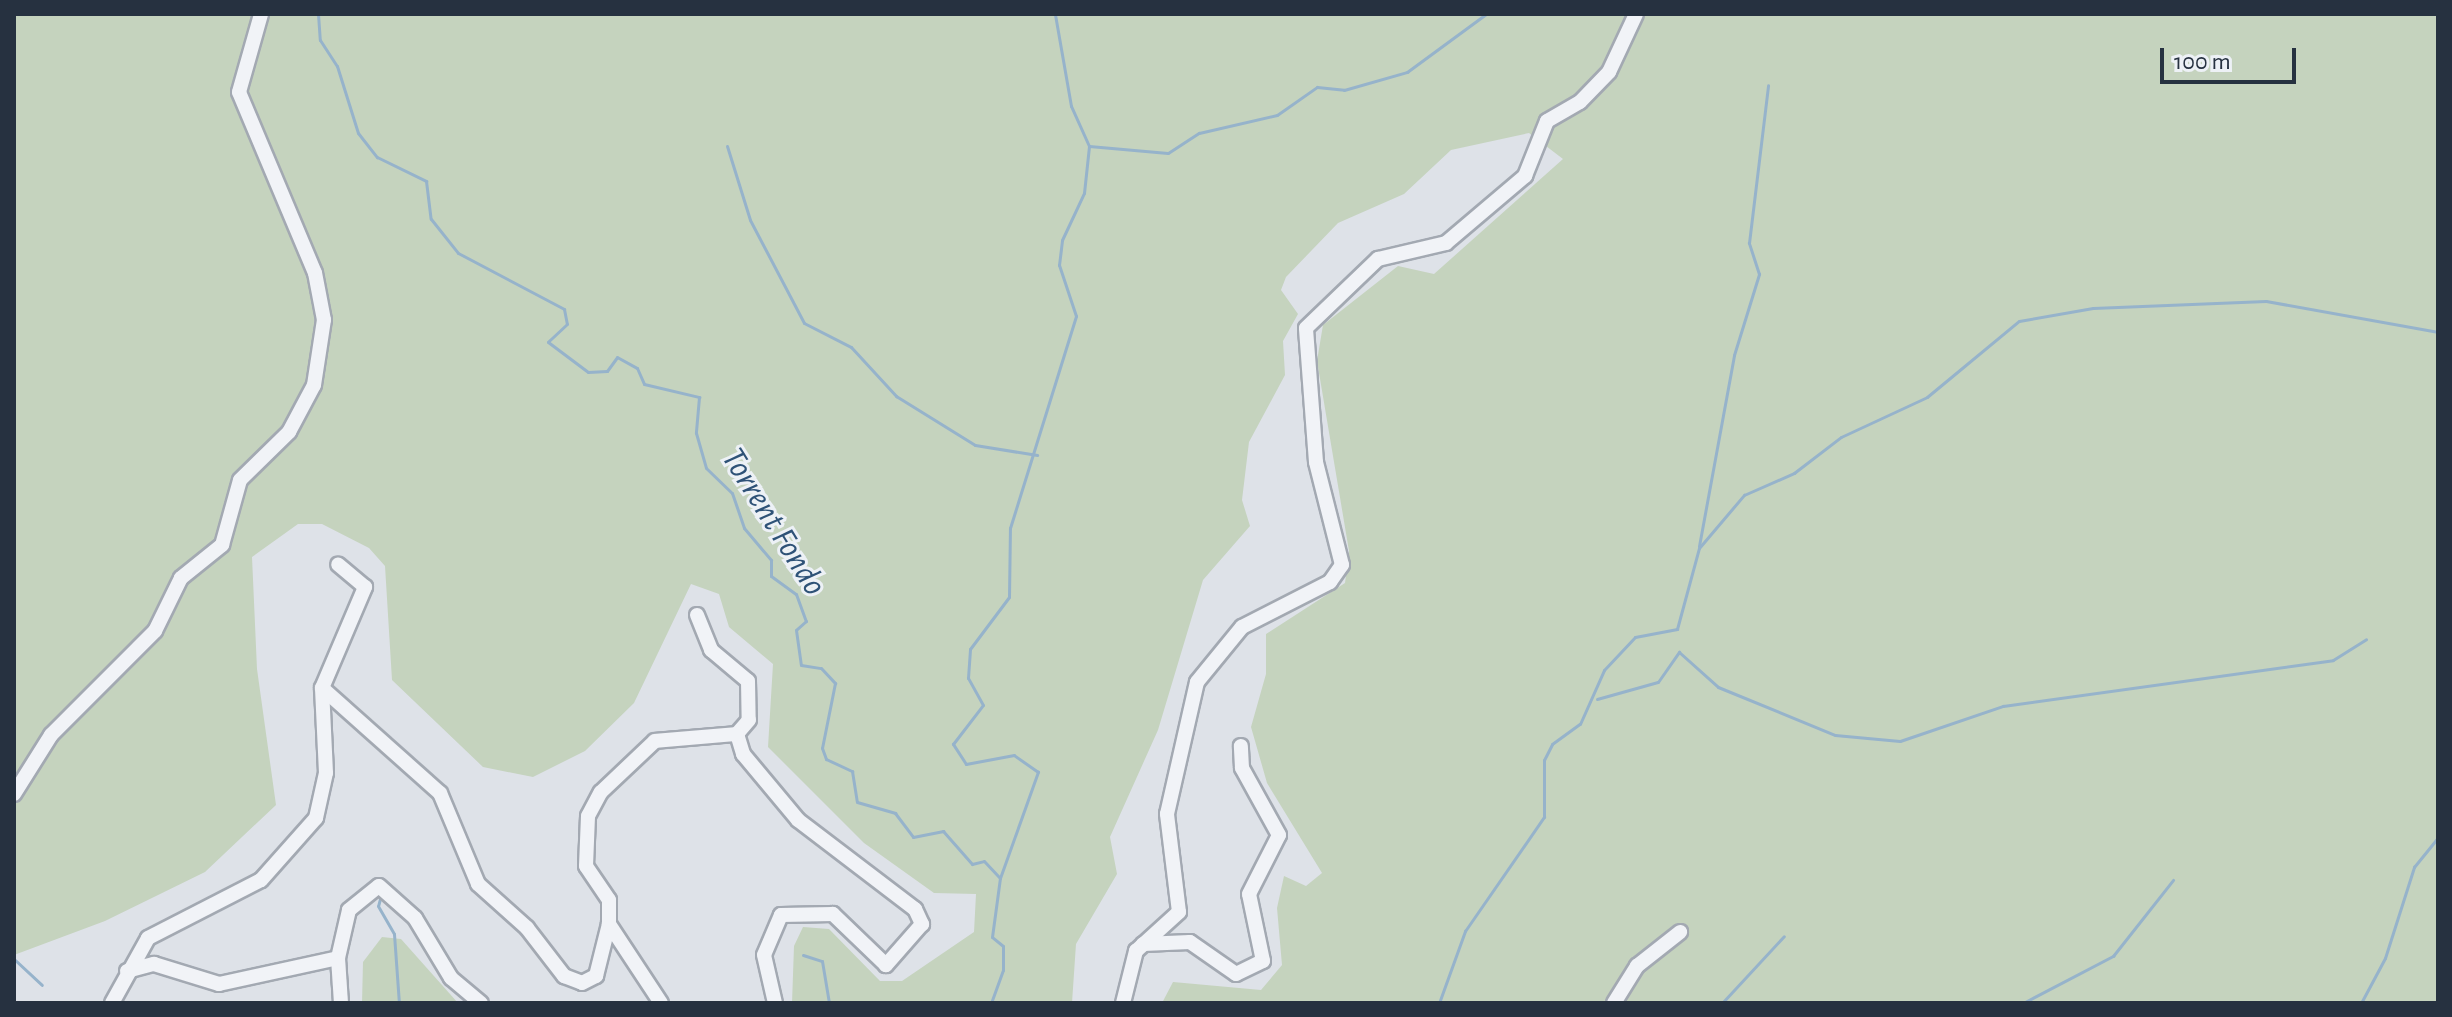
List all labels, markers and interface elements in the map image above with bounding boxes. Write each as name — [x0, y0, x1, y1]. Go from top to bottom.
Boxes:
scale bar — [2164, 32, 2300, 82]
text: 100 m — [2174, 50, 2231, 74]
water label: Torrent Fondo — [712, 441, 834, 603]

